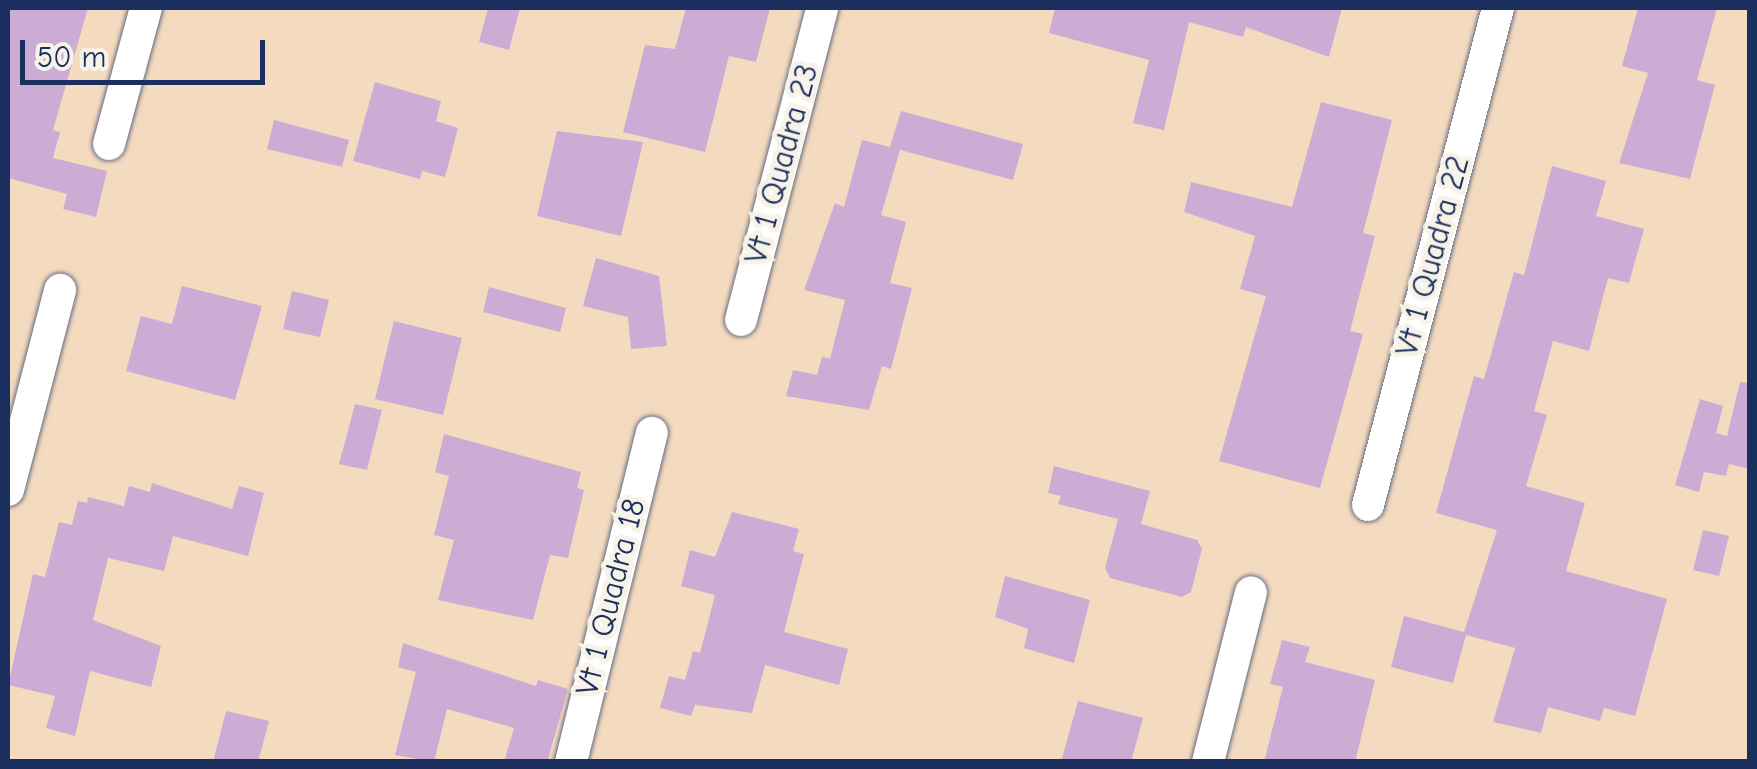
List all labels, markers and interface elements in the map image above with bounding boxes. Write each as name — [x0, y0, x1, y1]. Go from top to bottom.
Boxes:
scale bar — [25, 20, 270, 82]
text: 50 m — [37, 40, 106, 75]
street label: Vt 1 Quadra 23 — [737, 60, 827, 268]
street label: Vt 1 Quadra 22 — [1388, 152, 1478, 360]
street label: Vt 1 Quadra 18 — [568, 495, 654, 699]

